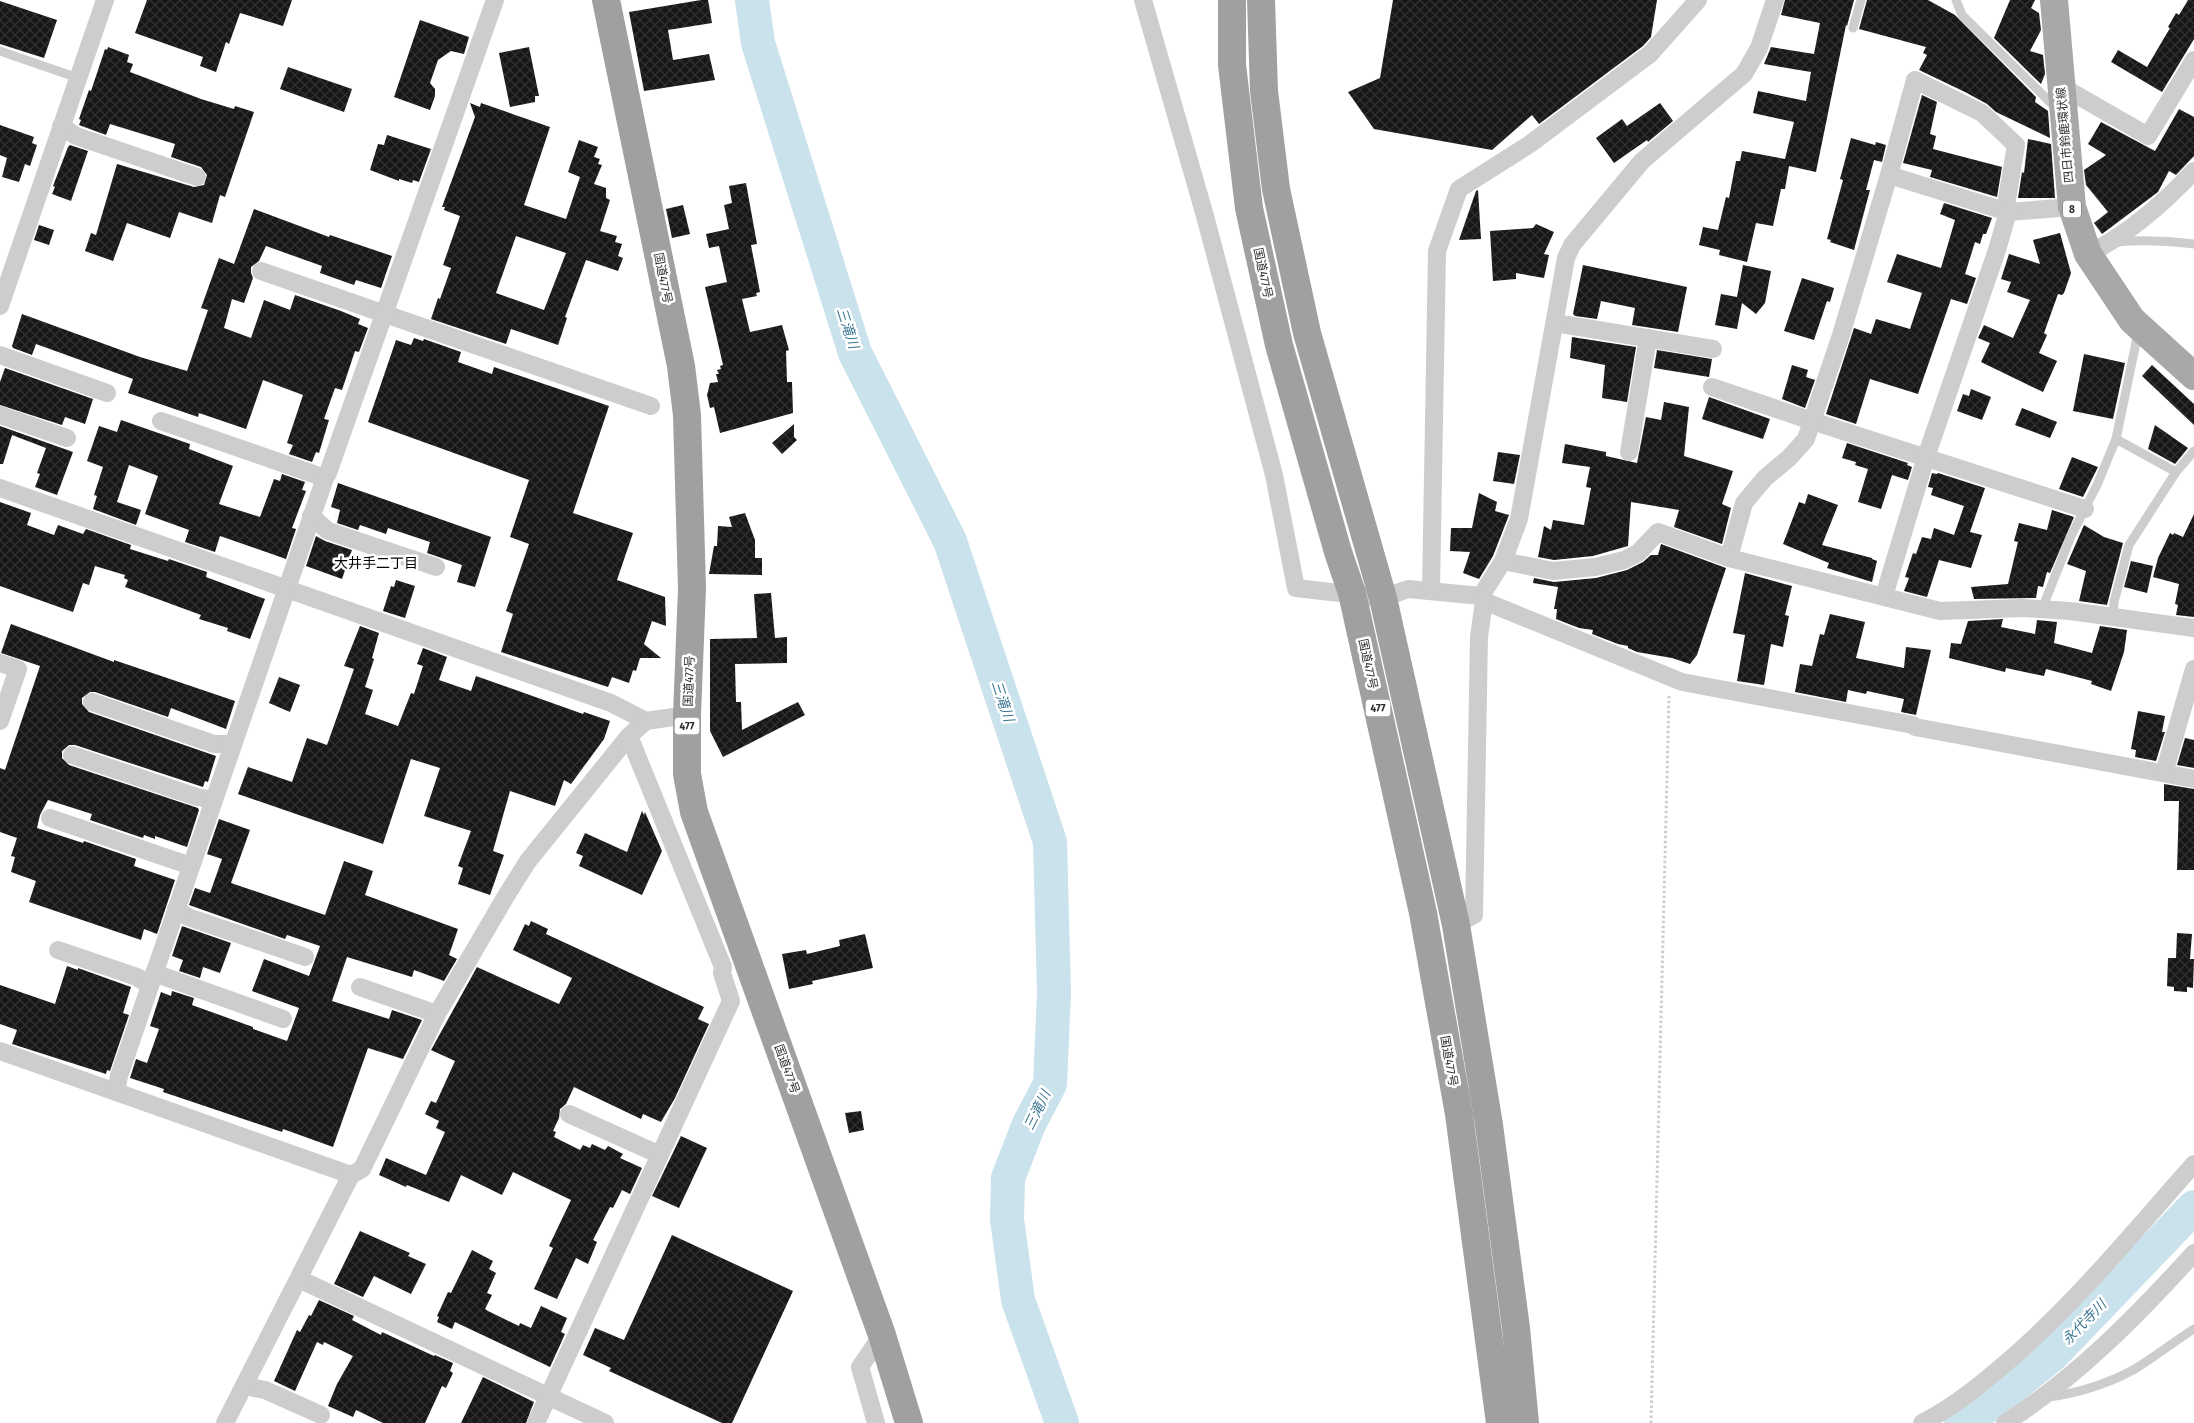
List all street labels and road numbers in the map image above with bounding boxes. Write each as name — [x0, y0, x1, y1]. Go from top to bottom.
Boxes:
street label: 四日市鈴鹿環状線 — [2054, 87, 2076, 183]
road number: 8 — [2063, 200, 2081, 218]
street label: 国道477号 — [1251, 246, 1275, 300]
street label: 国道477号 — [651, 251, 675, 305]
street label: 国道477号 — [1356, 637, 1380, 691]
street label: 国道477号 — [681, 655, 697, 707]
road number: 477 — [1366, 700, 1390, 716]
road number: 477 — [674, 718, 700, 734]
street label: 国道477号 — [1438, 1035, 1460, 1087]
street label: 国道477号 — [772, 1042, 802, 1096]

